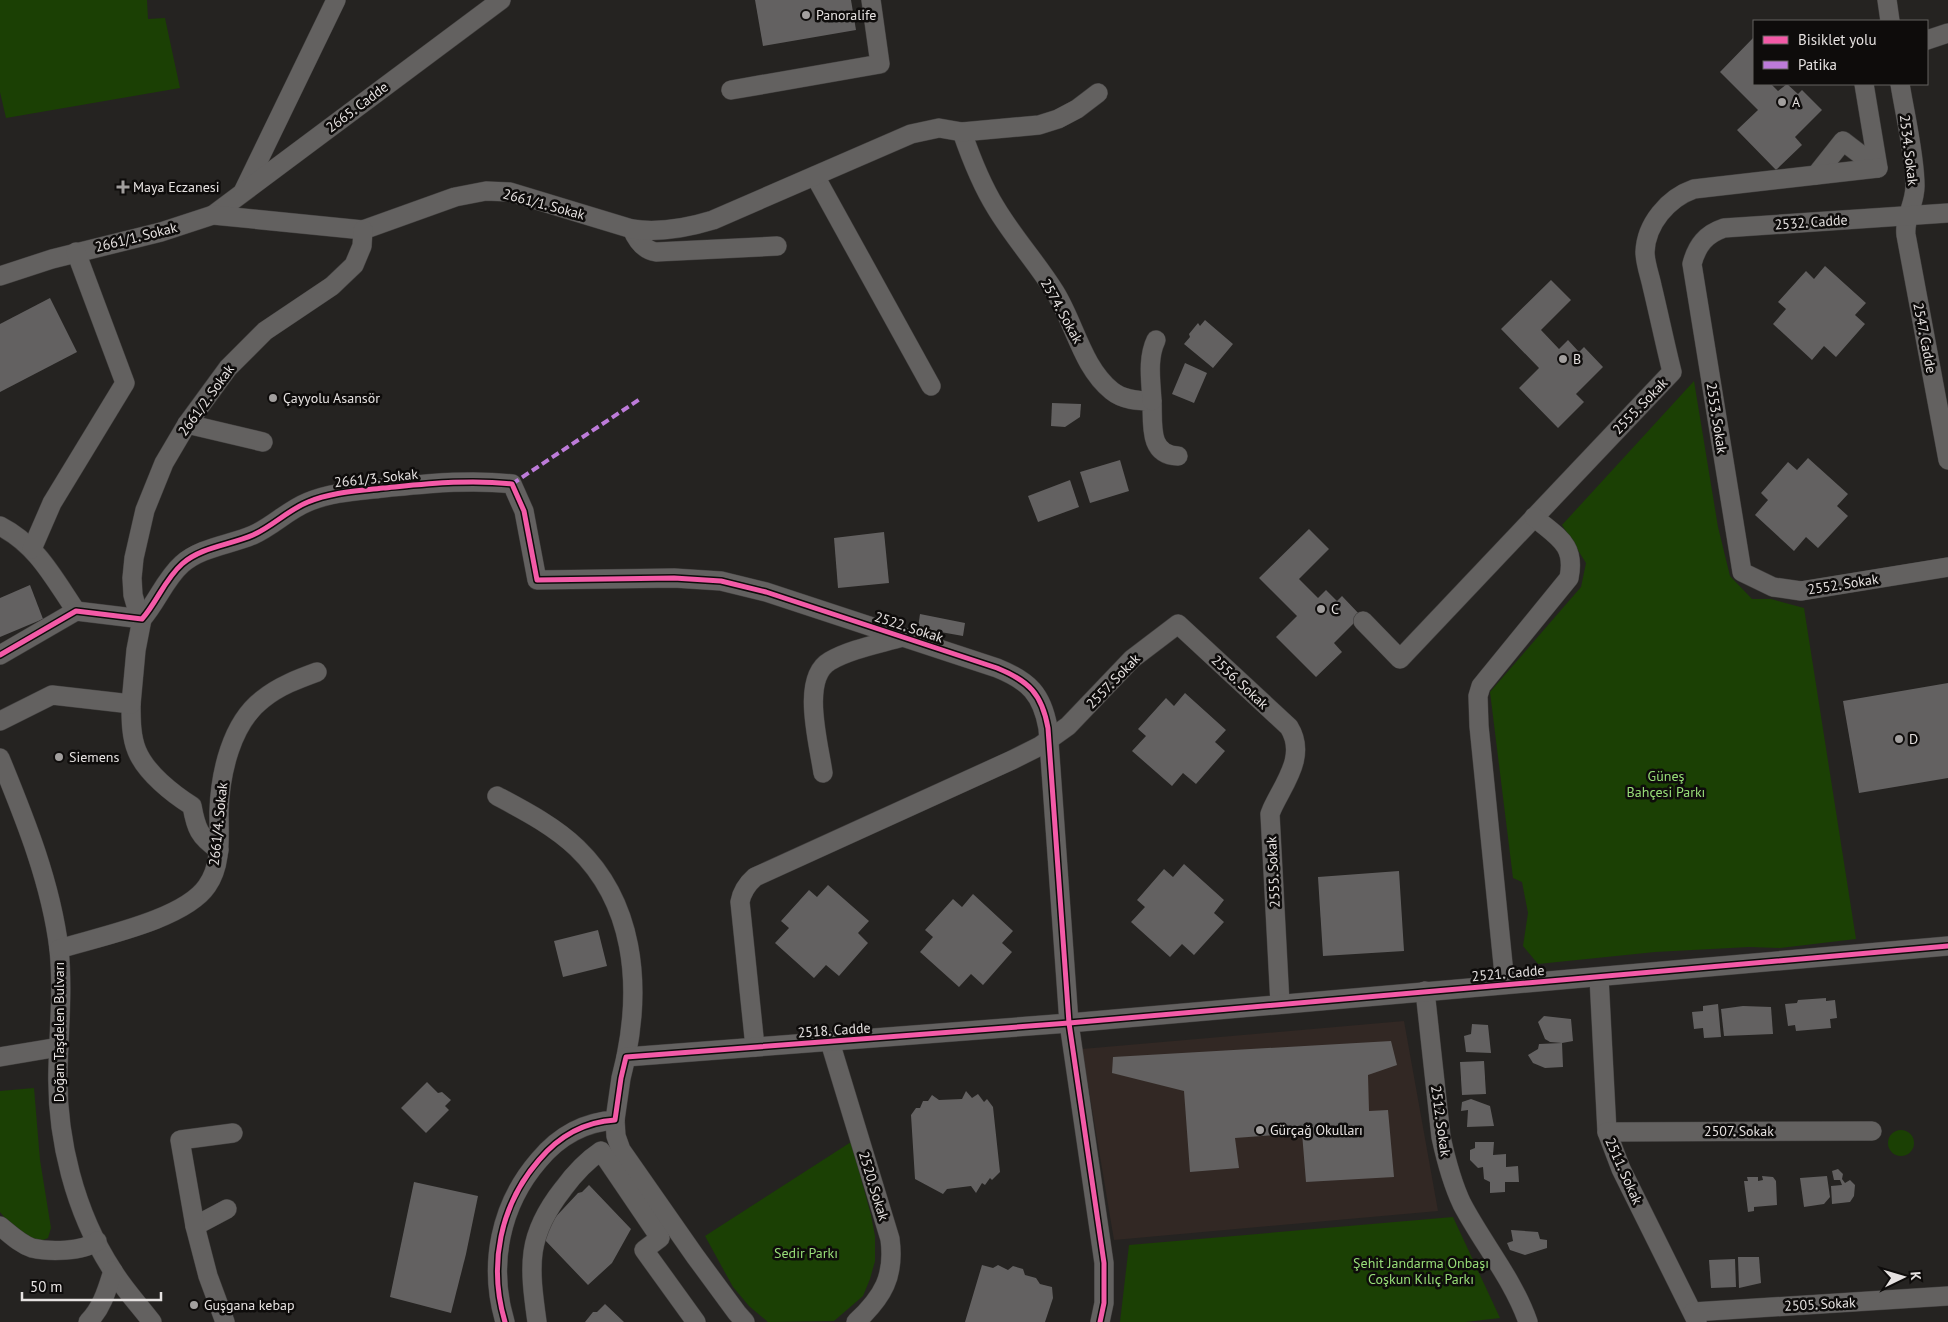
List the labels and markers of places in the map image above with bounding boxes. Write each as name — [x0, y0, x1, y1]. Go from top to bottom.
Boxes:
place label: Panoralife — [816, 6, 876, 24]
marker: Panoralife — [800, 9, 812, 21]
place label: A — [1792, 93, 1801, 111]
marker: A — [1776, 96, 1788, 108]
place label: Maya Eczanesi — [133, 178, 219, 196]
marker: Maya Eczanesi — [117, 181, 129, 193]
place label: B — [1573, 350, 1581, 368]
marker: B — [1557, 353, 1569, 365]
place label: Çayyolu Asansör — [283, 389, 380, 407]
marker: Çayyolu Asansör — [267, 392, 279, 404]
place label: C — [1331, 600, 1339, 618]
marker: C — [1315, 603, 1327, 615]
place label: D — [1909, 730, 1918, 748]
marker: D — [1893, 733, 1905, 745]
place label: Siemens — [69, 748, 119, 766]
marker: Siemens — [53, 751, 65, 763]
place label: Gürçağ Okulları — [1270, 1121, 1363, 1139]
marker: Gürçağ Okulları — [1254, 1124, 1266, 1136]
place label: Guşgana kebap — [204, 1296, 295, 1314]
marker: Guşgana kebap — [188, 1299, 200, 1311]

